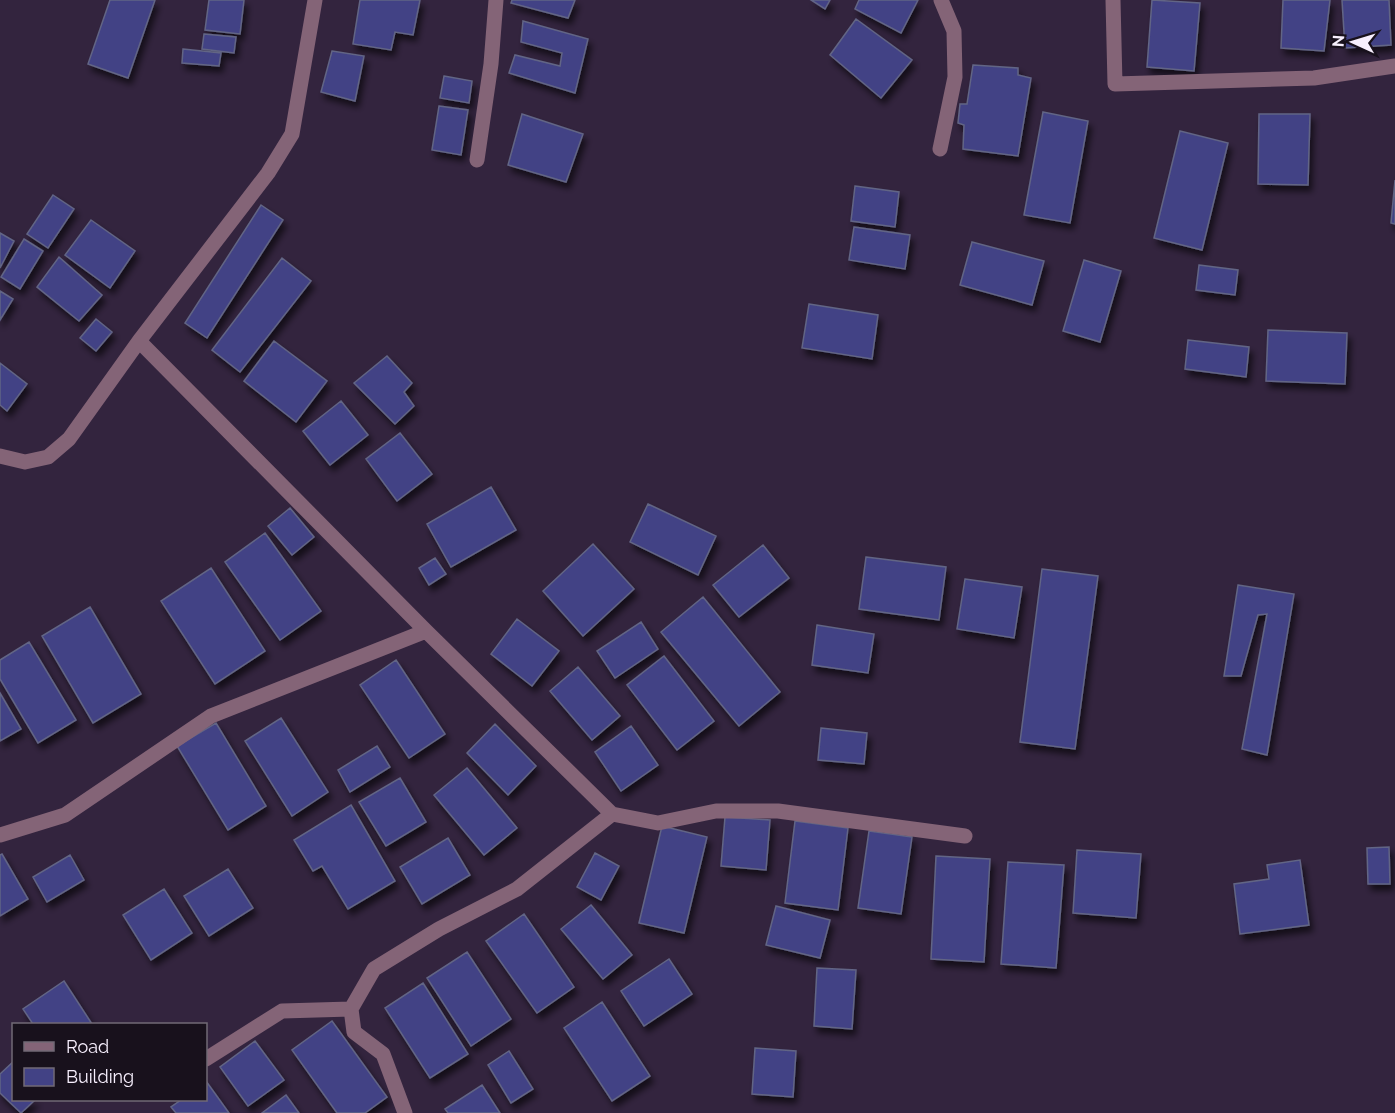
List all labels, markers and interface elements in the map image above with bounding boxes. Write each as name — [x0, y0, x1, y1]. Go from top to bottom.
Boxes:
north arrow — [1323, 12, 1383, 72]
text: N — [1329, 34, 1348, 48]
legend — [12, 1023, 207, 1101]
text: Road — [66, 1036, 109, 1057]
text: Building — [66, 1066, 134, 1087]

